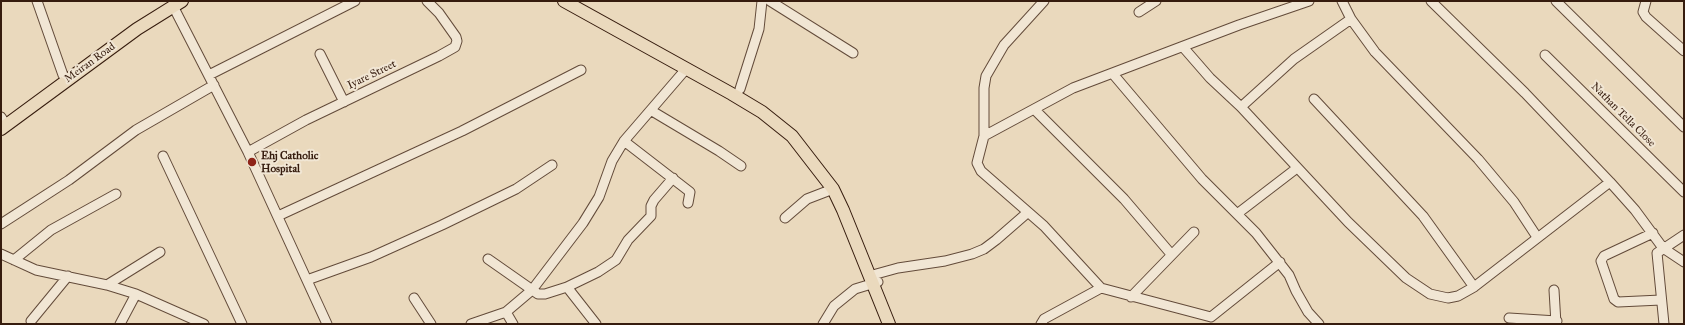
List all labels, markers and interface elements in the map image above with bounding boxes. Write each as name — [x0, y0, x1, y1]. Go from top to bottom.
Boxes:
street label: Meiran Road — [62, 40, 118, 86]
street label: Iyare Street — [345, 58, 399, 92]
street label: Nathan Tella Close — [1588, 80, 1658, 150]
place label: Ehj Catholic Hospital — [261, 149, 318, 175]
marker: Ehj Catholic Hospital — [246, 156, 258, 168]

